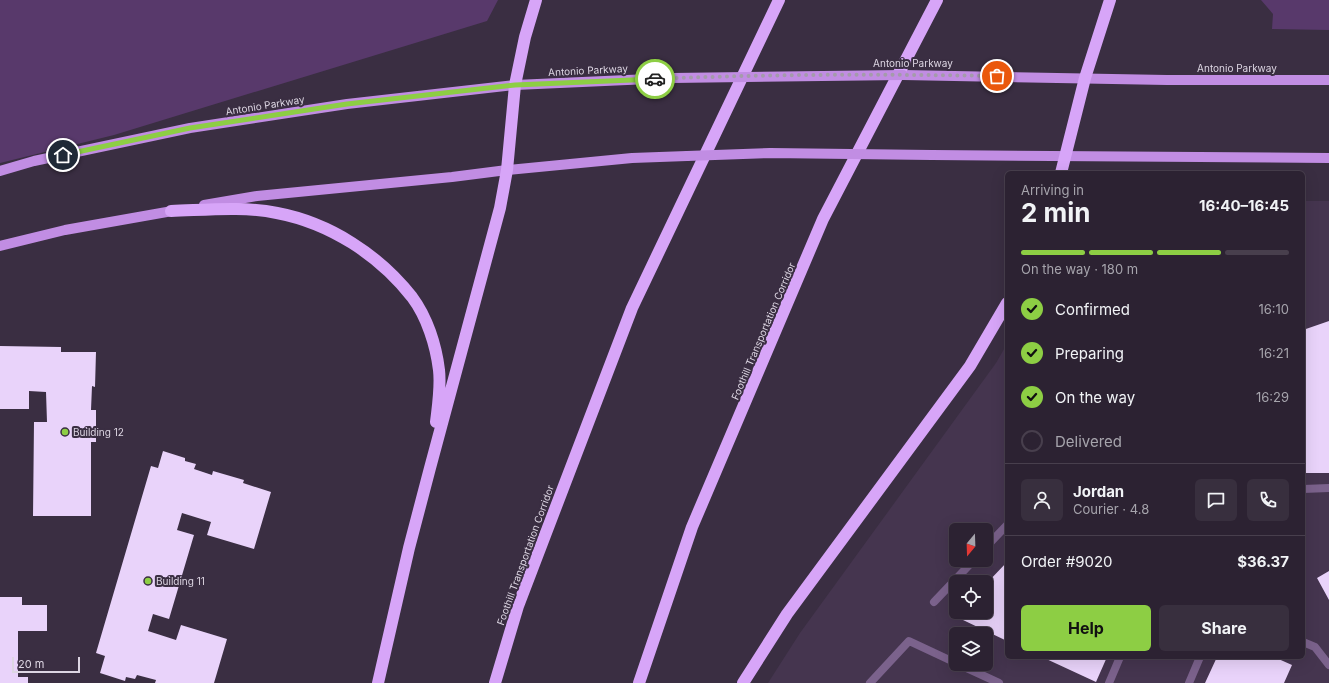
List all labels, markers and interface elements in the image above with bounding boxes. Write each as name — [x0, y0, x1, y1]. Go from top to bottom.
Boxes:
street label: Antonio Parkway — [873, 57, 953, 69]
courier — [635, 59, 675, 99]
pin — [980, 59, 1014, 93]
street label: Antonio Parkway — [548, 62, 629, 78]
street label: Antonio Parkway — [1197, 62, 1277, 74]
icon: bag — [986, 65, 1008, 87]
icon: car — [644, 68, 666, 90]
street label: Antonio Parkway — [225, 93, 306, 117]
pin — [46, 138, 80, 172]
icon: home — [52, 144, 74, 166]
text: Arriving in — [1021, 182, 1084, 198]
text: 16:40–16:45 — [1199, 196, 1289, 215]
text: 2 min — [1021, 197, 1091, 228]
street label: Foothill Transportation Corridor — [729, 260, 798, 401]
text: On the way · 180 m — [1021, 261, 1138, 277]
icon: check — [1021, 298, 1043, 320]
text: Confirmed — [1055, 300, 1130, 319]
text: 16:10 — [1258, 301, 1289, 317]
icon: check — [1021, 342, 1043, 364]
text: Preparing — [1055, 344, 1124, 363]
text: 16:21 — [1259, 345, 1289, 361]
icon: check — [1021, 386, 1043, 408]
text: On the way — [1055, 388, 1135, 407]
text: 16:29 — [1256, 389, 1289, 405]
place label: Building 12 — [73, 426, 124, 438]
marker: Building 12 — [60, 427, 70, 437]
text: Delivered — [1055, 432, 1122, 451]
button: person — [1021, 479, 1063, 521]
button: chat — [1195, 479, 1237, 521]
button: phone — [1247, 479, 1289, 521]
text: Jordan — [1073, 482, 1124, 501]
street label: Foothill Transportation Corridor — [494, 483, 556, 627]
text: Courier · 4.8 — [1073, 501, 1149, 517]
north arrow — [949, 523, 993, 567]
map controls — [949, 523, 993, 671]
text: Order #9020 — [1021, 552, 1113, 571]
text: $36.37 — [1237, 552, 1289, 571]
place label: Building 11 — [156, 575, 205, 587]
button: locate — [949, 575, 993, 619]
marker: Building 11 — [143, 576, 153, 586]
button: Help — [1021, 605, 1151, 651]
button: Share — [1159, 605, 1289, 651]
button: layers — [949, 627, 993, 671]
scale bar — [12, 655, 80, 674]
text: 20 m — [18, 657, 44, 671]

